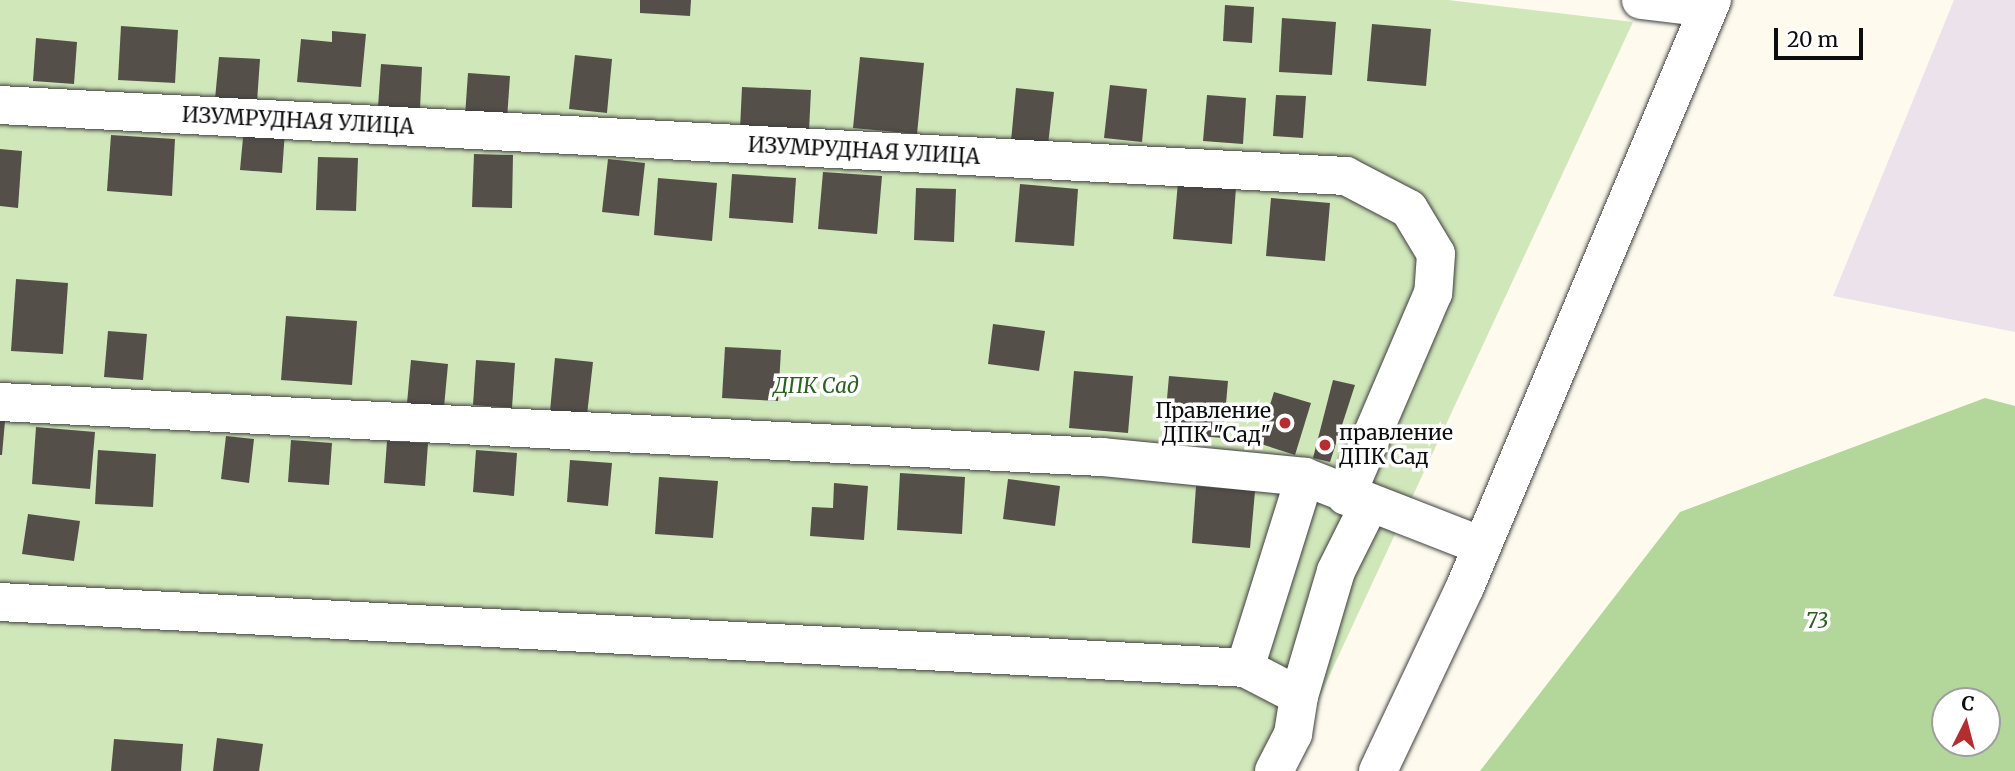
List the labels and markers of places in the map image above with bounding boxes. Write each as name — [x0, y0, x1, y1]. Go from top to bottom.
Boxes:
place label: Правление ДПК "Сад" — [1155, 398, 1271, 448]
marker: Правление ДПК "Сад" — [1277, 415, 1293, 431]
place label: правление ДПК Сад — [1339, 420, 1453, 470]
marker: правление ДПК Сад — [1317, 437, 1333, 453]

